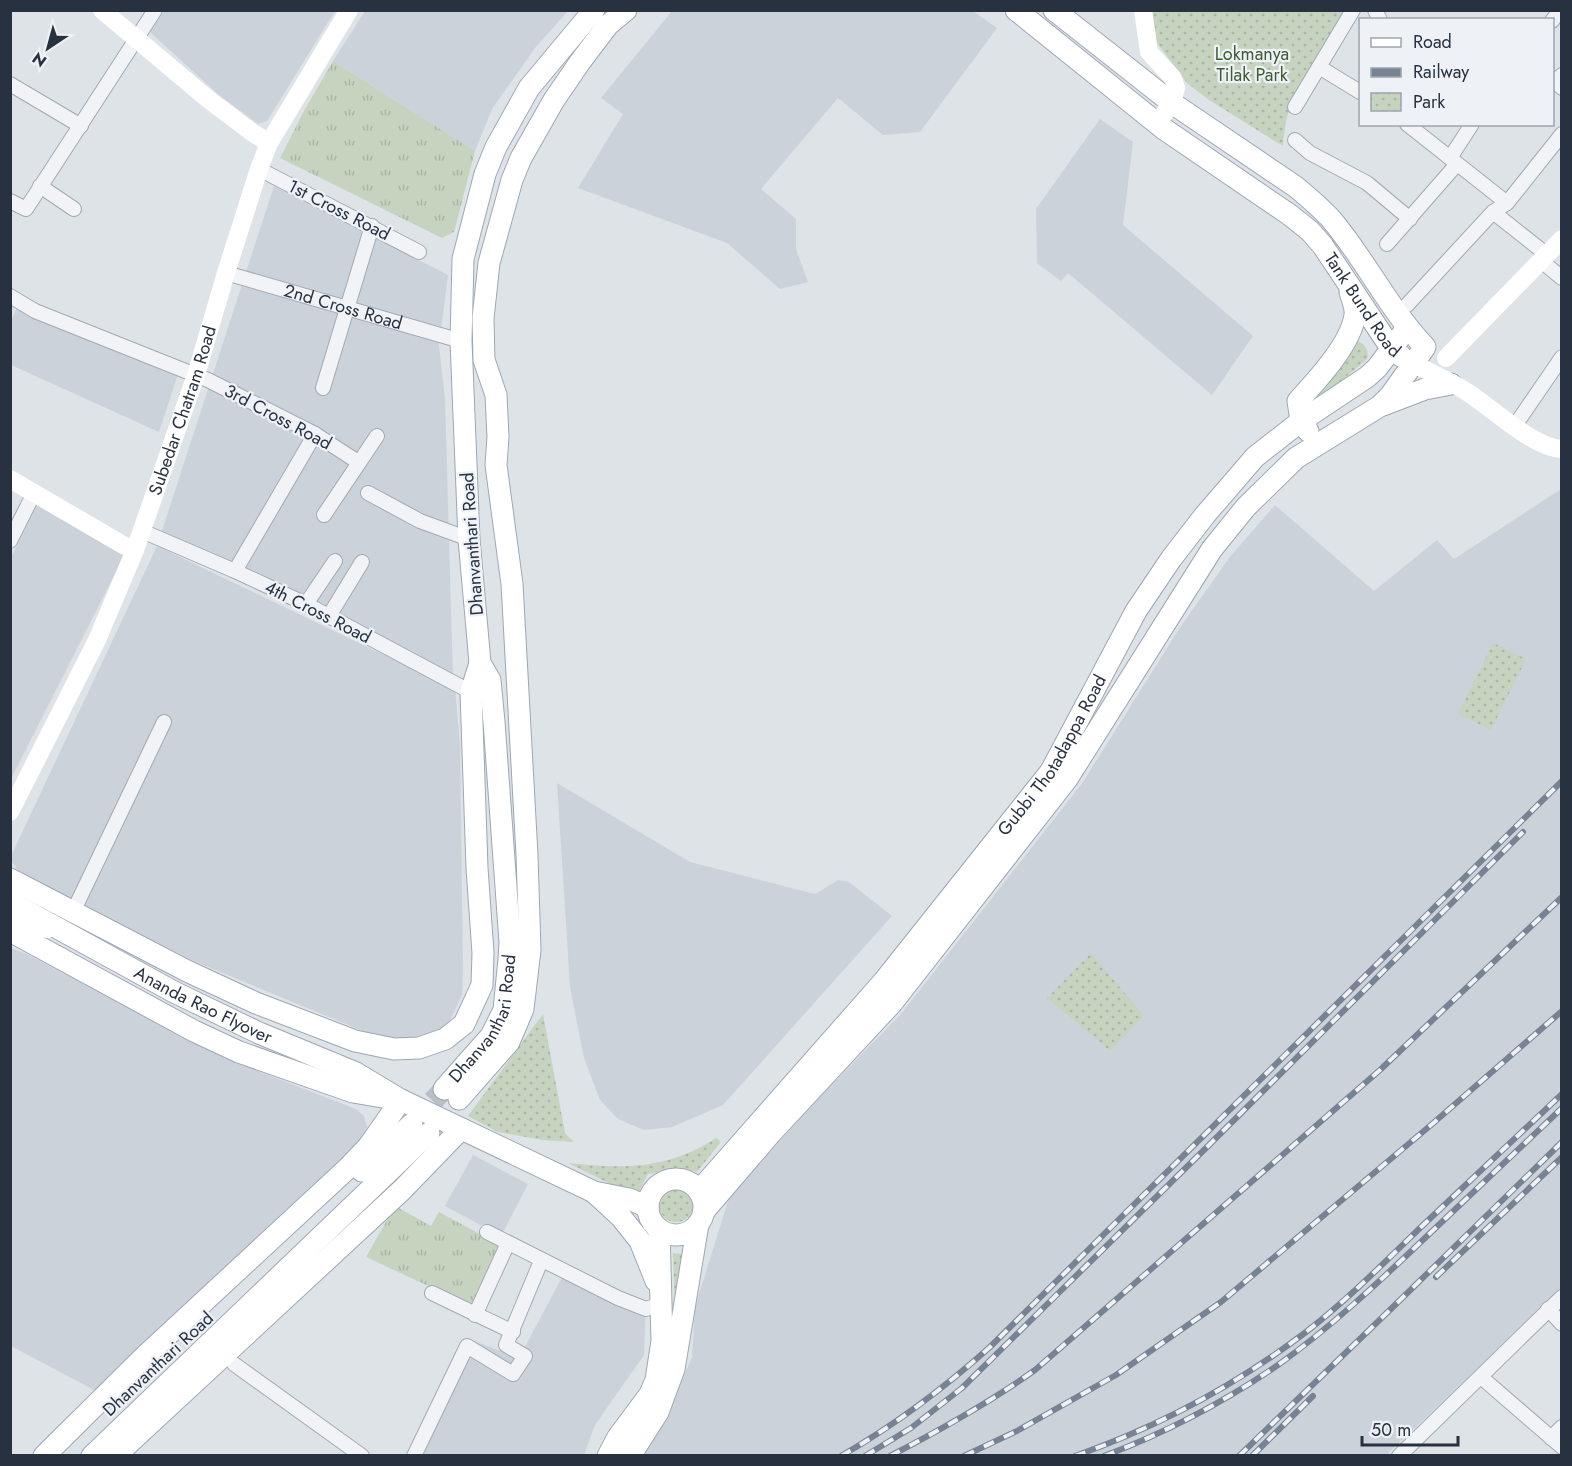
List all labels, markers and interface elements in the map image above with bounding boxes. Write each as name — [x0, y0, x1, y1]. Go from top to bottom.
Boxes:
north arrow — [18, 18, 78, 78]
legend — [1359, 18, 1554, 126]
text: Road — [1413, 29, 1452, 55]
park label: Lokmanya Tilak Park — [1215, 41, 1289, 88]
text: N — [28, 47, 51, 73]
text: Railway — [1413, 59, 1469, 85]
text: Park — [1413, 89, 1445, 115]
street label: 1st Cross Road — [283, 173, 395, 247]
street label: Tank Bund Road — [1318, 247, 1406, 364]
street label: 2nd Cross Road — [281, 277, 406, 336]
street label: Subedar Chatram Road — [142, 322, 223, 499]
street label: 3rd Cross Road — [220, 378, 336, 456]
street label: Dhanvanthari Road — [454, 472, 490, 616]
street label: 4th Cross Road — [260, 574, 376, 650]
street label: Gubbi Thotadappa Road — [991, 670, 1113, 841]
street label: Dhanvanthari Road — [442, 953, 522, 1088]
street label: Ananda Rao Flyover — [129, 960, 277, 1050]
street label: Dhanvanthari Road — [97, 1306, 219, 1422]
scale bar — [1362, 1409, 1458, 1447]
text: 50 m — [1371, 1417, 1411, 1443]

